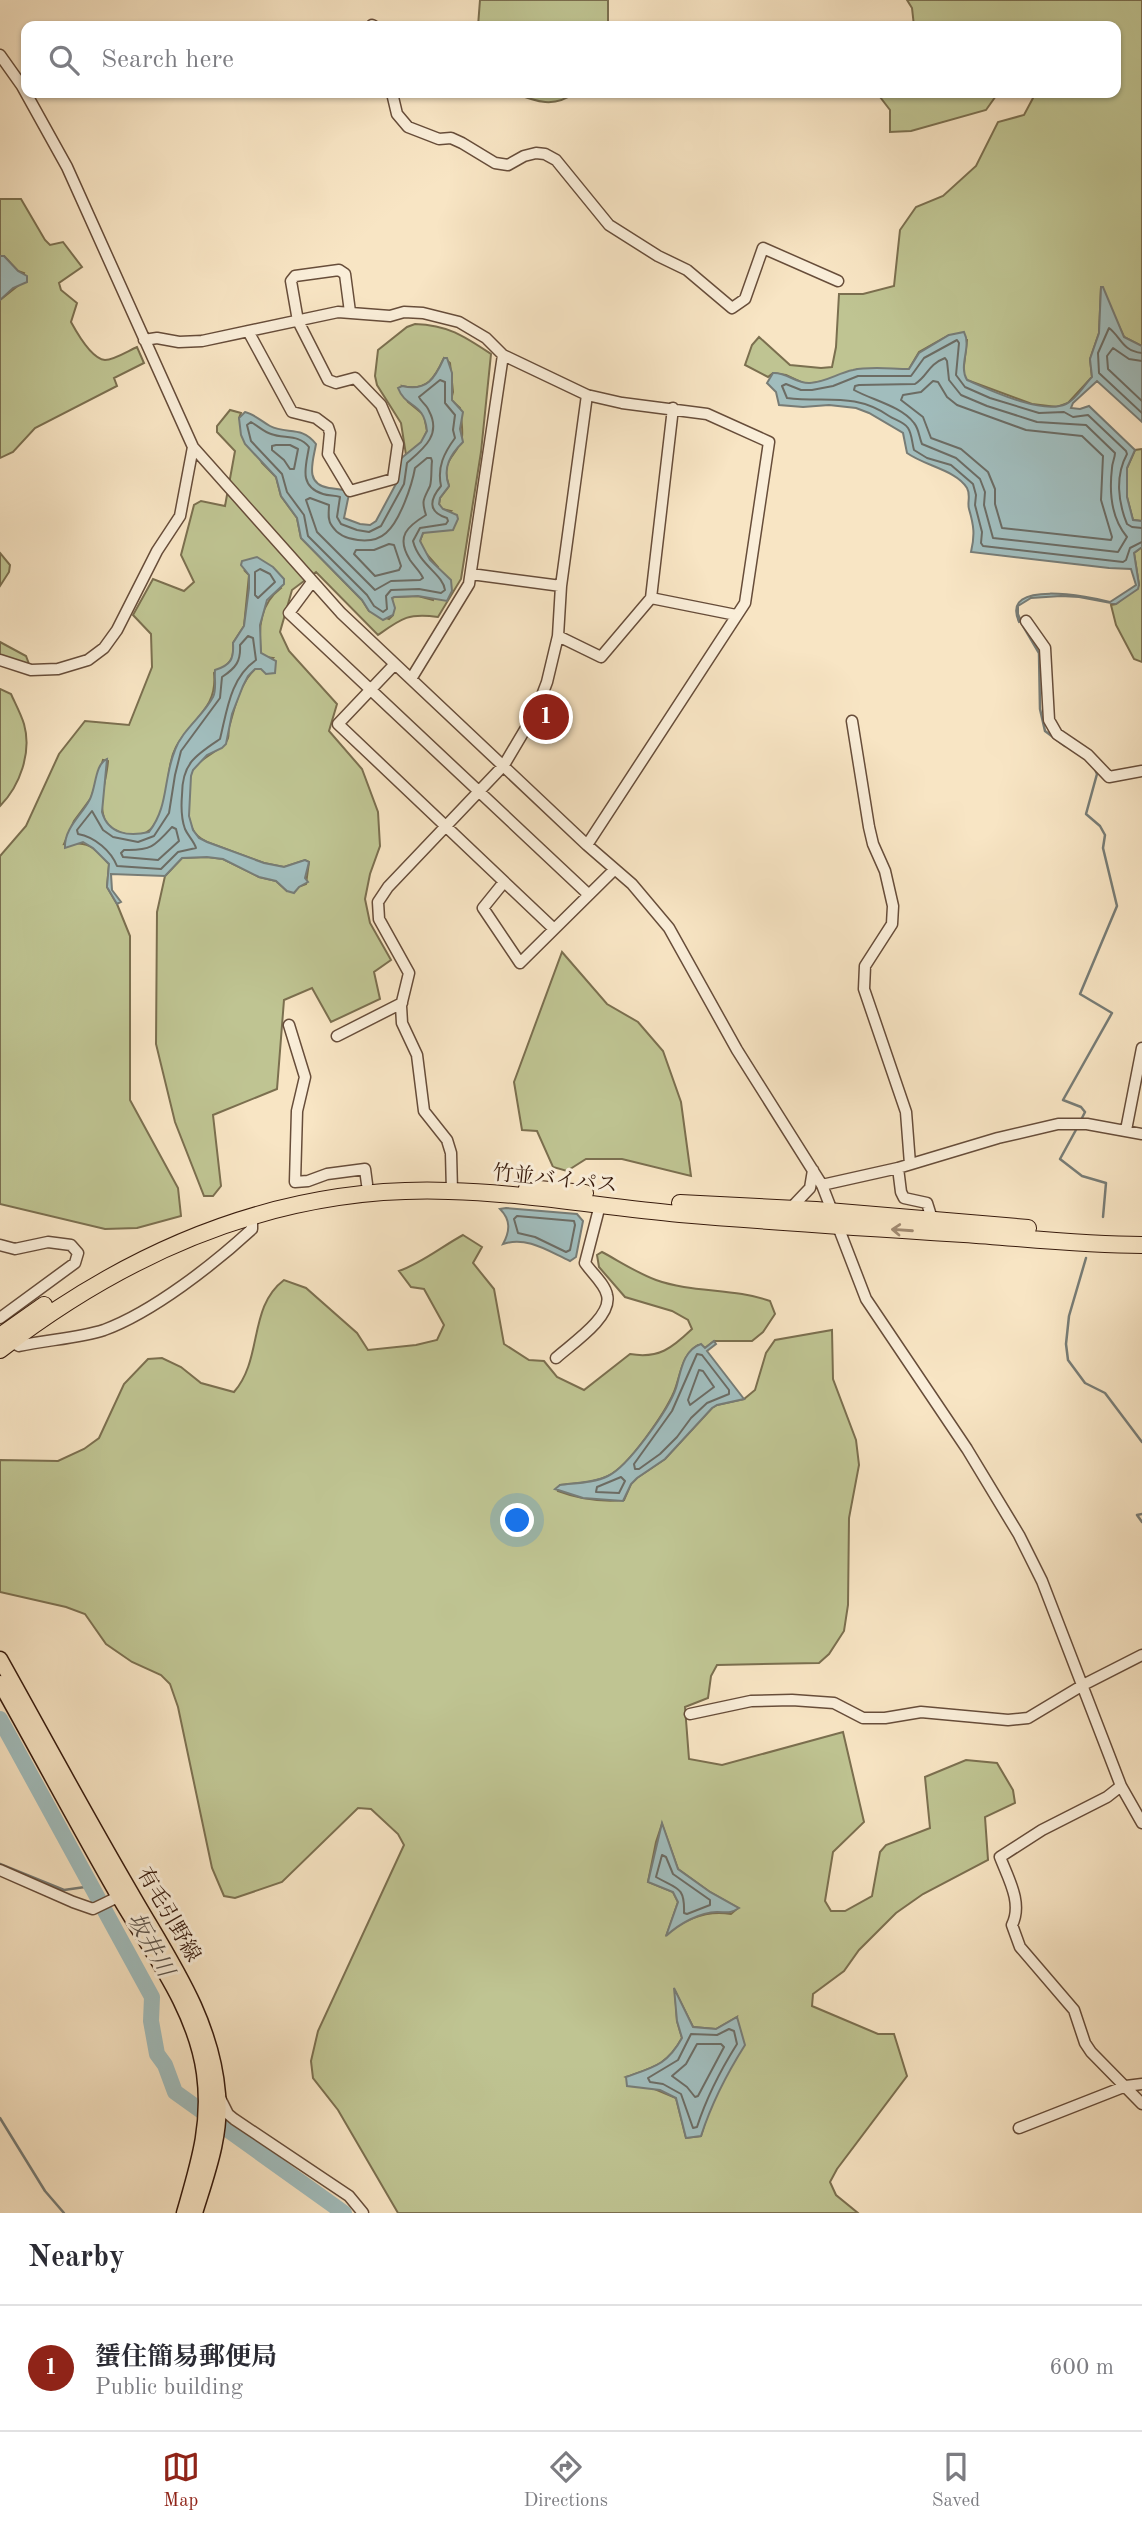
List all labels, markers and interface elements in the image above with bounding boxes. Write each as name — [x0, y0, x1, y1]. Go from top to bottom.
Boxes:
search box — [21, 21, 1121, 98]
icon: search — [45, 41, 83, 79]
text: Search here — [101, 47, 234, 73]
pin: 1 — [523, 691, 569, 743]
street label: 竹並バイパス — [491, 1161, 619, 1197]
one-way arrow — [891, 1223, 914, 1236]
your location — [500, 1503, 534, 1537]
street label: 有毛引野線 — [133, 1863, 205, 1966]
water label: 坂井川 — [123, 1908, 180, 1983]
text: Nearby — [28, 2243, 125, 2273]
text: 蜑住簡易郵便局 — [95, 2345, 277, 2371]
text: 1 — [44, 2356, 58, 2379]
text: 600 m — [1049, 2356, 1114, 2379]
text: Public building — [95, 2376, 243, 2399]
tab: Map — [162, 2448, 200, 2513]
tab: Directions — [524, 2448, 608, 2513]
tab: Saved — [932, 2448, 980, 2513]

